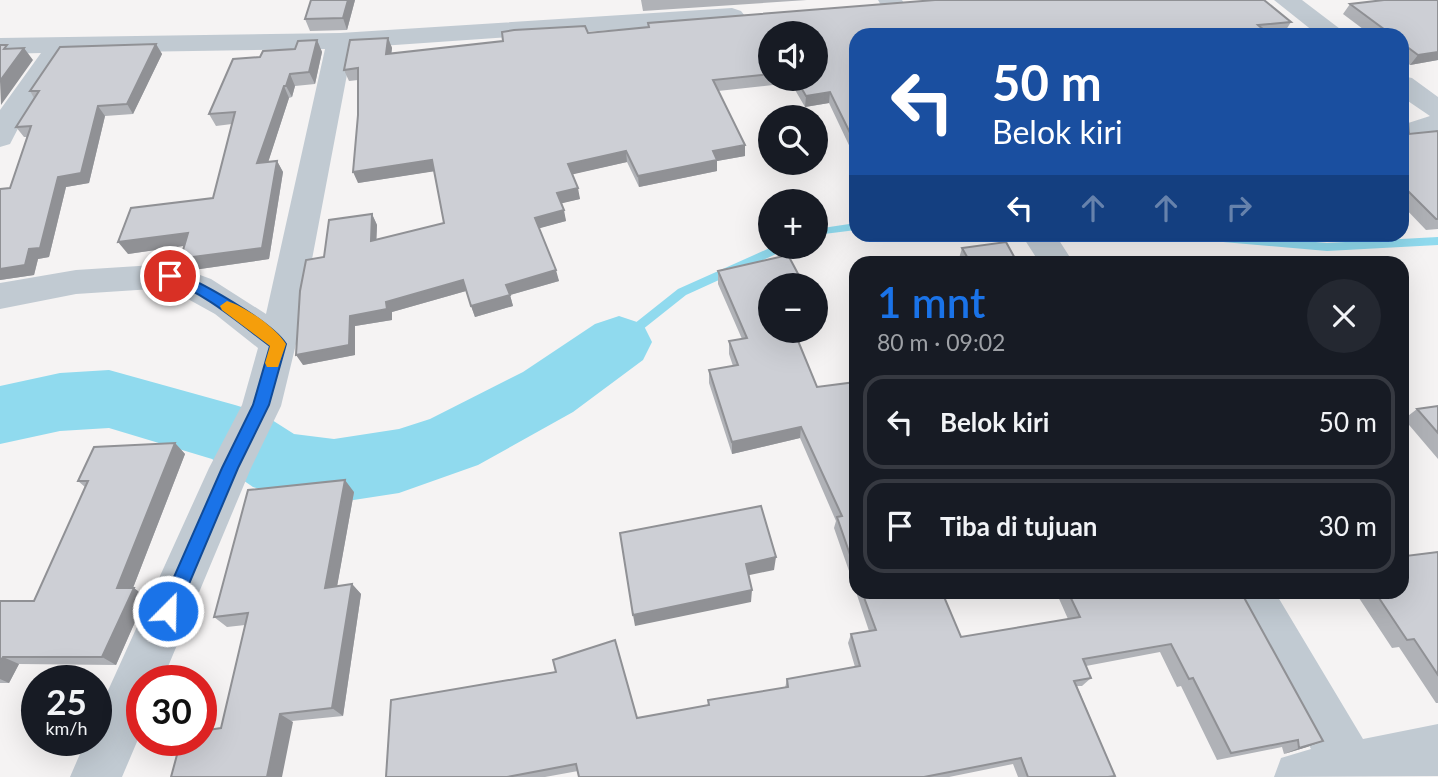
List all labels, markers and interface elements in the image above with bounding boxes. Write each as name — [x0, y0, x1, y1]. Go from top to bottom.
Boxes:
map controls — [758, 21, 828, 343]
button: sound — [758, 21, 828, 91]
text: 50 m — [992, 53, 1102, 111]
icon: left — [877, 56, 968, 147]
button: search — [758, 105, 828, 175]
text: Belok kiri — [992, 112, 1123, 151]
button: + — [758, 189, 828, 259]
icon: left — [1001, 189, 1039, 227]
icon: ahead — [1074, 189, 1112, 227]
icon: ahead — [1147, 189, 1185, 227]
icon: right — [1220, 189, 1258, 227]
pin — [140, 246, 200, 306]
icon: arrive — [151, 257, 189, 295]
button: − — [758, 273, 828, 343]
text: 1 mnt — [877, 277, 985, 327]
button: close — [1307, 279, 1381, 353]
text: 80 m · 09:02 — [877, 328, 1005, 356]
icon: left — [881, 403, 919, 441]
text: Belok kiri — [940, 406, 1049, 438]
text: 50 m — [1319, 406, 1377, 438]
icon: arrive — [881, 507, 919, 545]
text: Tiba di tujuan — [940, 510, 1098, 542]
text: 30 m — [1319, 510, 1377, 542]
position arrow — [131, 574, 205, 648]
speed limit sign: 30 — [126, 665, 217, 756]
text: 25 — [46, 680, 87, 722]
text: km/h — [45, 717, 88, 739]

